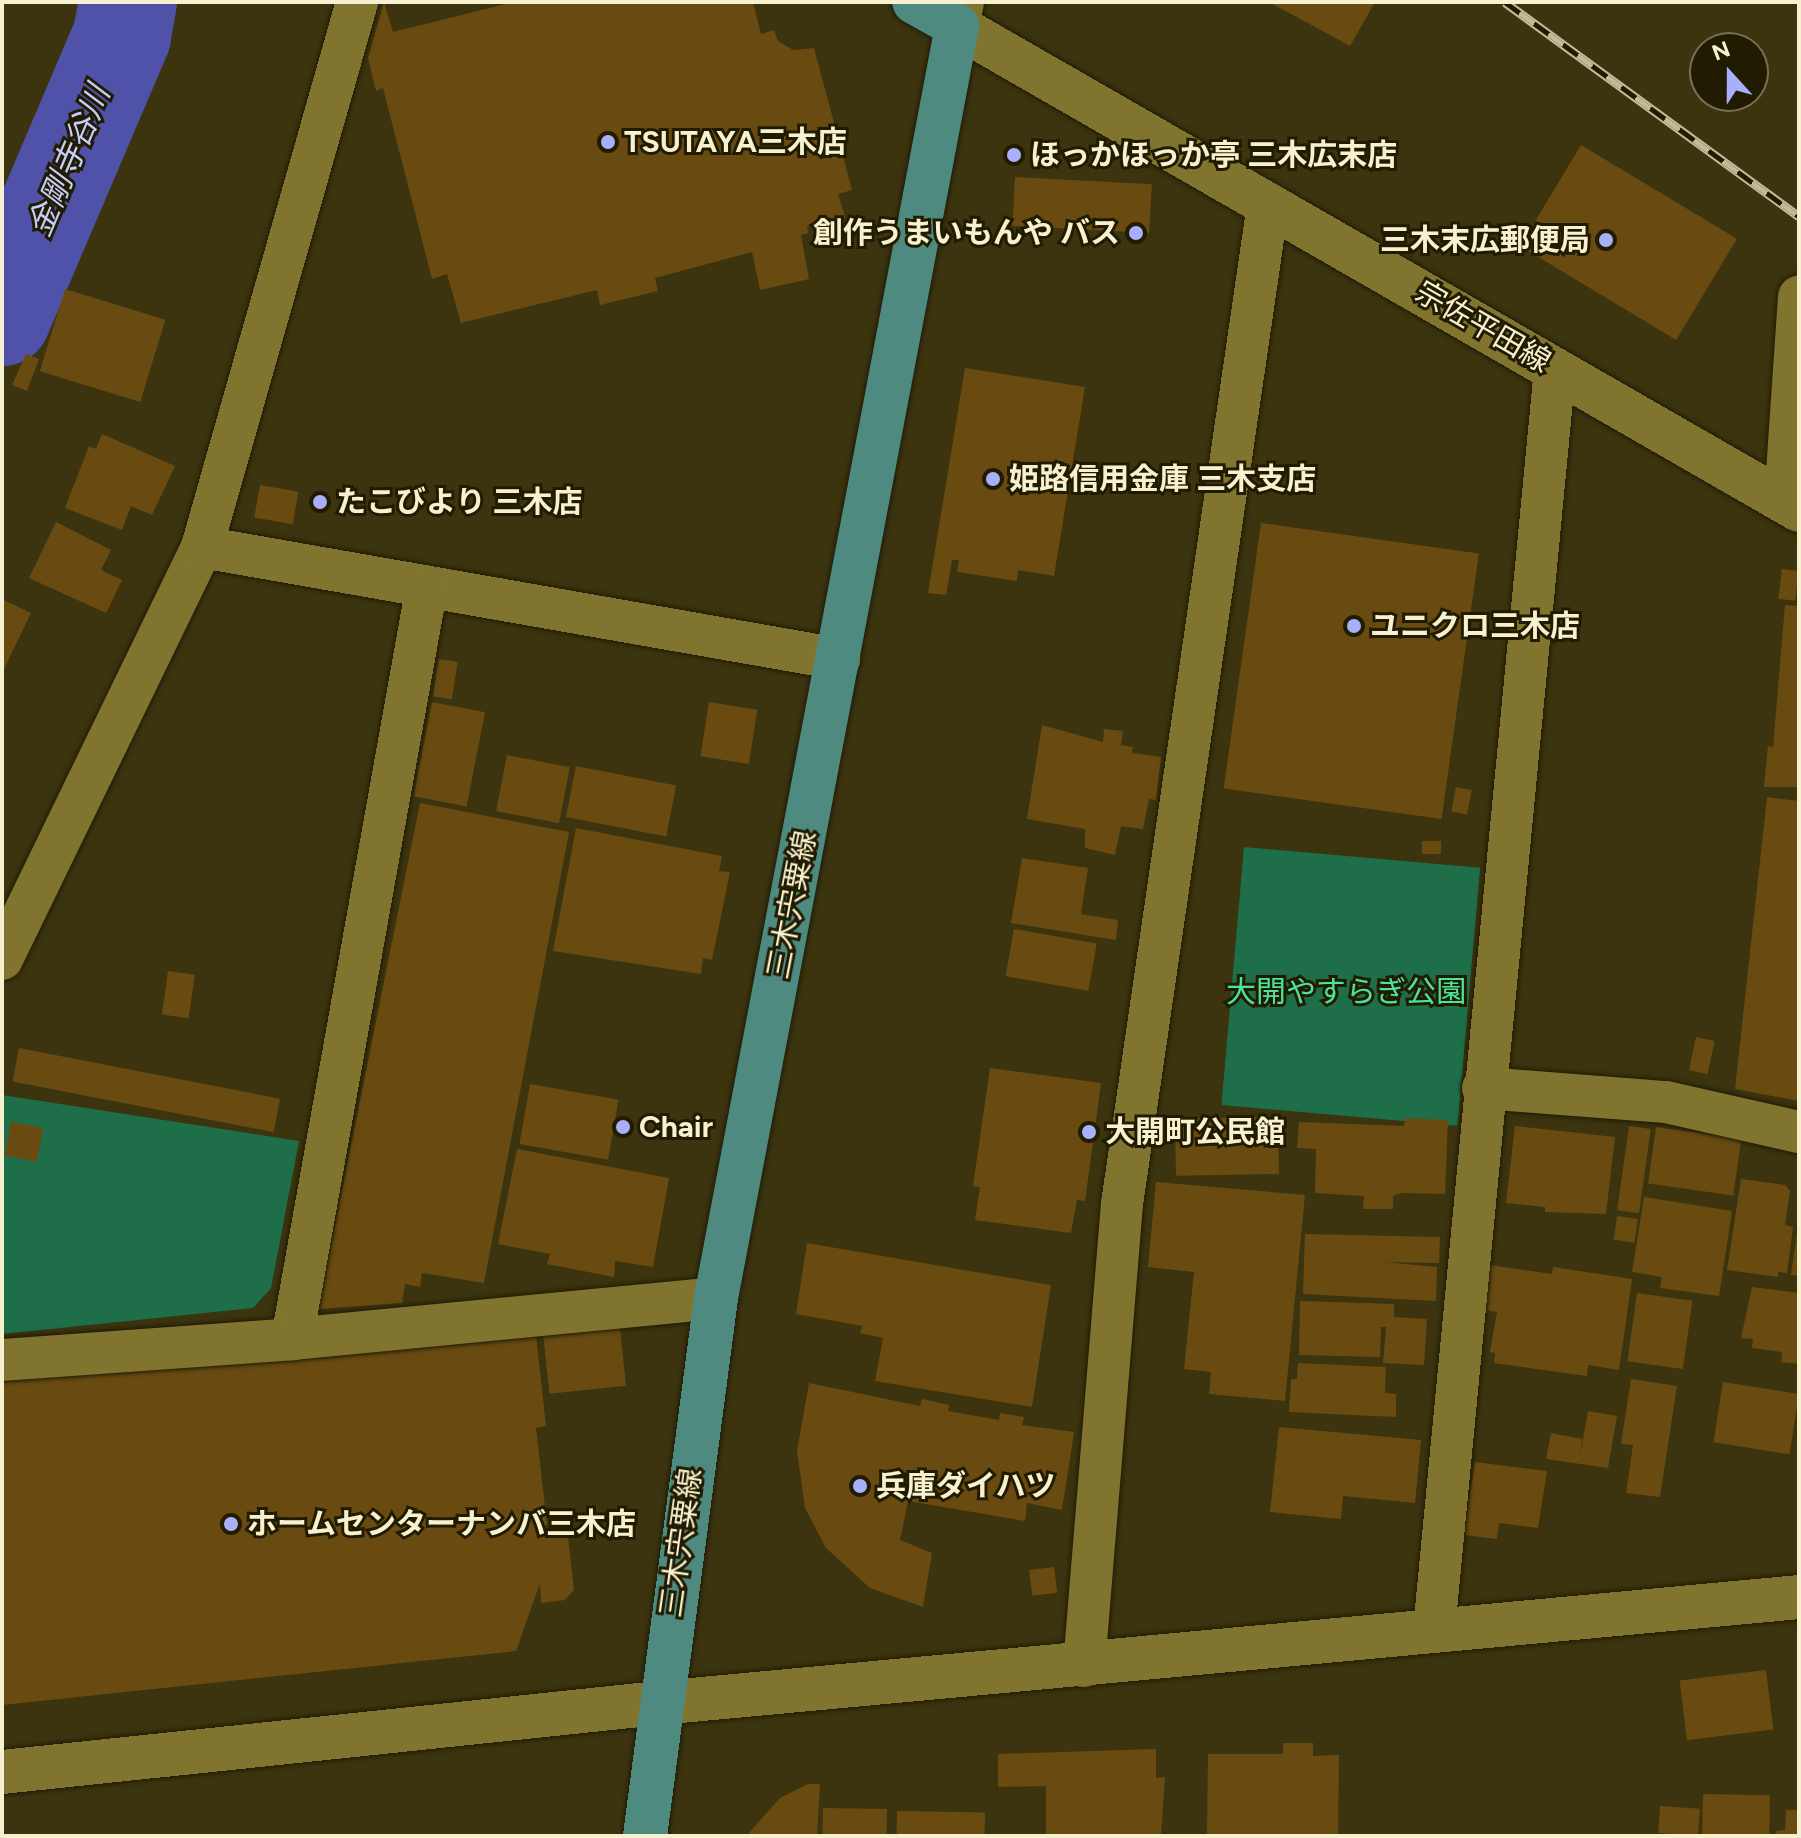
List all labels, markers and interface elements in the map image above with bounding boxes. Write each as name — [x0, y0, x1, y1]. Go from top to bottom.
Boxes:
north arrow — [1689, 32, 1769, 112]
text: N — [1708, 35, 1734, 67]
water label: 金剛寺谷川 — [20, 80, 118, 242]
place label: TSUTAYA三木店 — [624, 124, 847, 160]
marker: TSUTAYA三木店 — [599, 133, 617, 151]
place label: ほっかほっか亭 三木広末店 — [1030, 137, 1397, 173]
marker: ほっかほっか亭 三木広末店 — [1005, 146, 1023, 164]
place label: 創作うまいもんや バス — [813, 215, 1120, 251]
place label: 三木末広郵便局 — [1380, 222, 1590, 258]
marker: 創作うまいもんや バス — [1127, 224, 1145, 242]
marker: 三木末広郵便局 — [1597, 231, 1615, 249]
street label: 宗佐平田線 — [1409, 274, 1557, 380]
place label: 姫路信用金庫 三木支店 — [1009, 461, 1316, 497]
marker: 姫路信用金庫 三木支店 — [984, 470, 1002, 488]
place label: たこびより 三木店 — [336, 484, 583, 520]
marker: たこびより 三木店 — [311, 493, 329, 511]
place label: ユニクロ三木店 — [1370, 608, 1580, 644]
marker: ユニクロ三木店 — [1345, 617, 1363, 635]
street label: 三木宍粟線 — [760, 828, 824, 982]
park label: 大開やすらぎ公園 — [1226, 974, 1466, 1010]
place label: Chair — [639, 1109, 713, 1145]
place label: 大開町公民館 — [1105, 1114, 1285, 1150]
marker: Chair — [614, 1118, 632, 1136]
marker: 大開町公民館 — [1080, 1123, 1098, 1141]
street label: 三木宍粟線 — [653, 1466, 709, 1620]
place label: 兵庫ダイハツ — [876, 1468, 1056, 1504]
marker: 兵庫ダイハツ — [851, 1477, 869, 1495]
place label: ホームセンターナンバ三木店 — [247, 1506, 637, 1542]
marker: ホームセンターナンバ三木店 — [222, 1515, 240, 1533]

